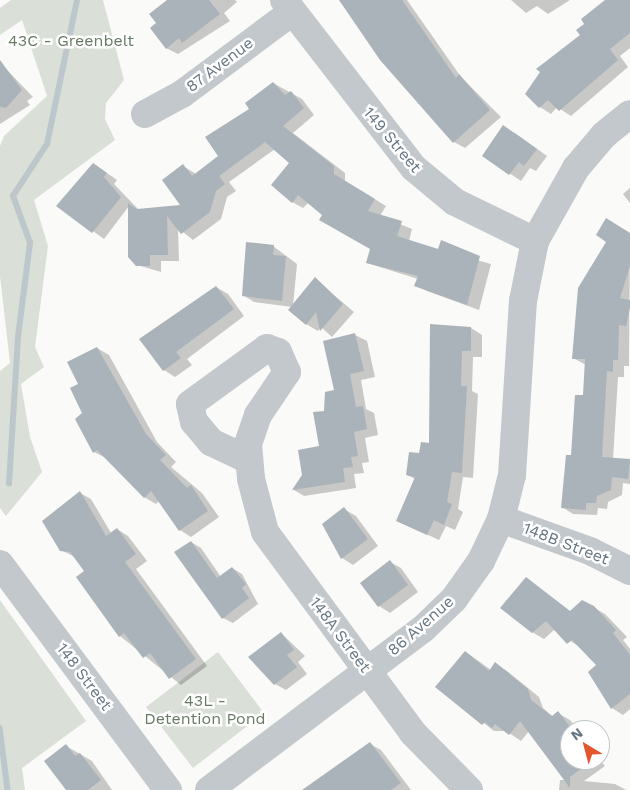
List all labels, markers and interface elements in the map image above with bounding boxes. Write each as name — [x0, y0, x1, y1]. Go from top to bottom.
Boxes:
park label: 43C - Greenbelt — [8, 31, 134, 51]
street label: 87 Avenue — [182, 33, 258, 97]
street label: 149 Street — [359, 103, 425, 177]
street label: 148B Street — [521, 519, 611, 569]
street label: 86 Avenue — [384, 592, 458, 660]
street label: 148A Street — [305, 593, 375, 677]
street label: 148 Street — [52, 639, 116, 715]
park label: 43L - Detention Pond — [144, 691, 266, 729]
north arrow — [560, 720, 610, 770]
text: N — [568, 724, 586, 743]

